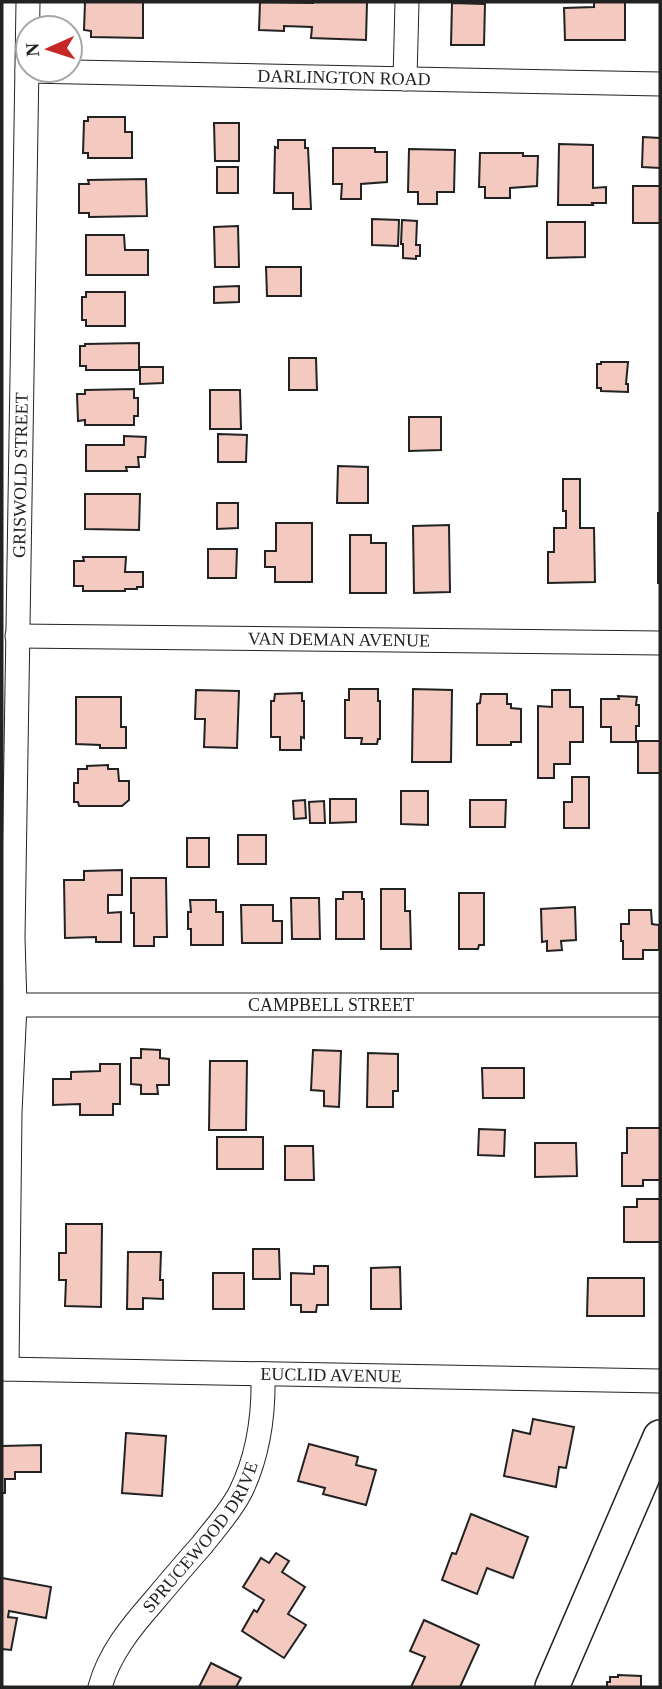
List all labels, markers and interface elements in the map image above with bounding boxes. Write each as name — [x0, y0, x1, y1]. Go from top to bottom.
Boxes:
north arrow — [14, 14, 84, 84]
text: N — [22, 42, 43, 57]
street label: DARLINGTON ROAD — [257, 66, 431, 89]
street label: GRISWOLD STREET — [9, 392, 32, 558]
street label: VAN DEMAN AVENUE — [248, 629, 430, 650]
street label: CAMPBELL STREET — [248, 995, 414, 1015]
street label: EUCLID AVENUE — [260, 1364, 402, 1386]
street label: SPRUCEWOOD DRIVE — [138, 1459, 262, 1617]

